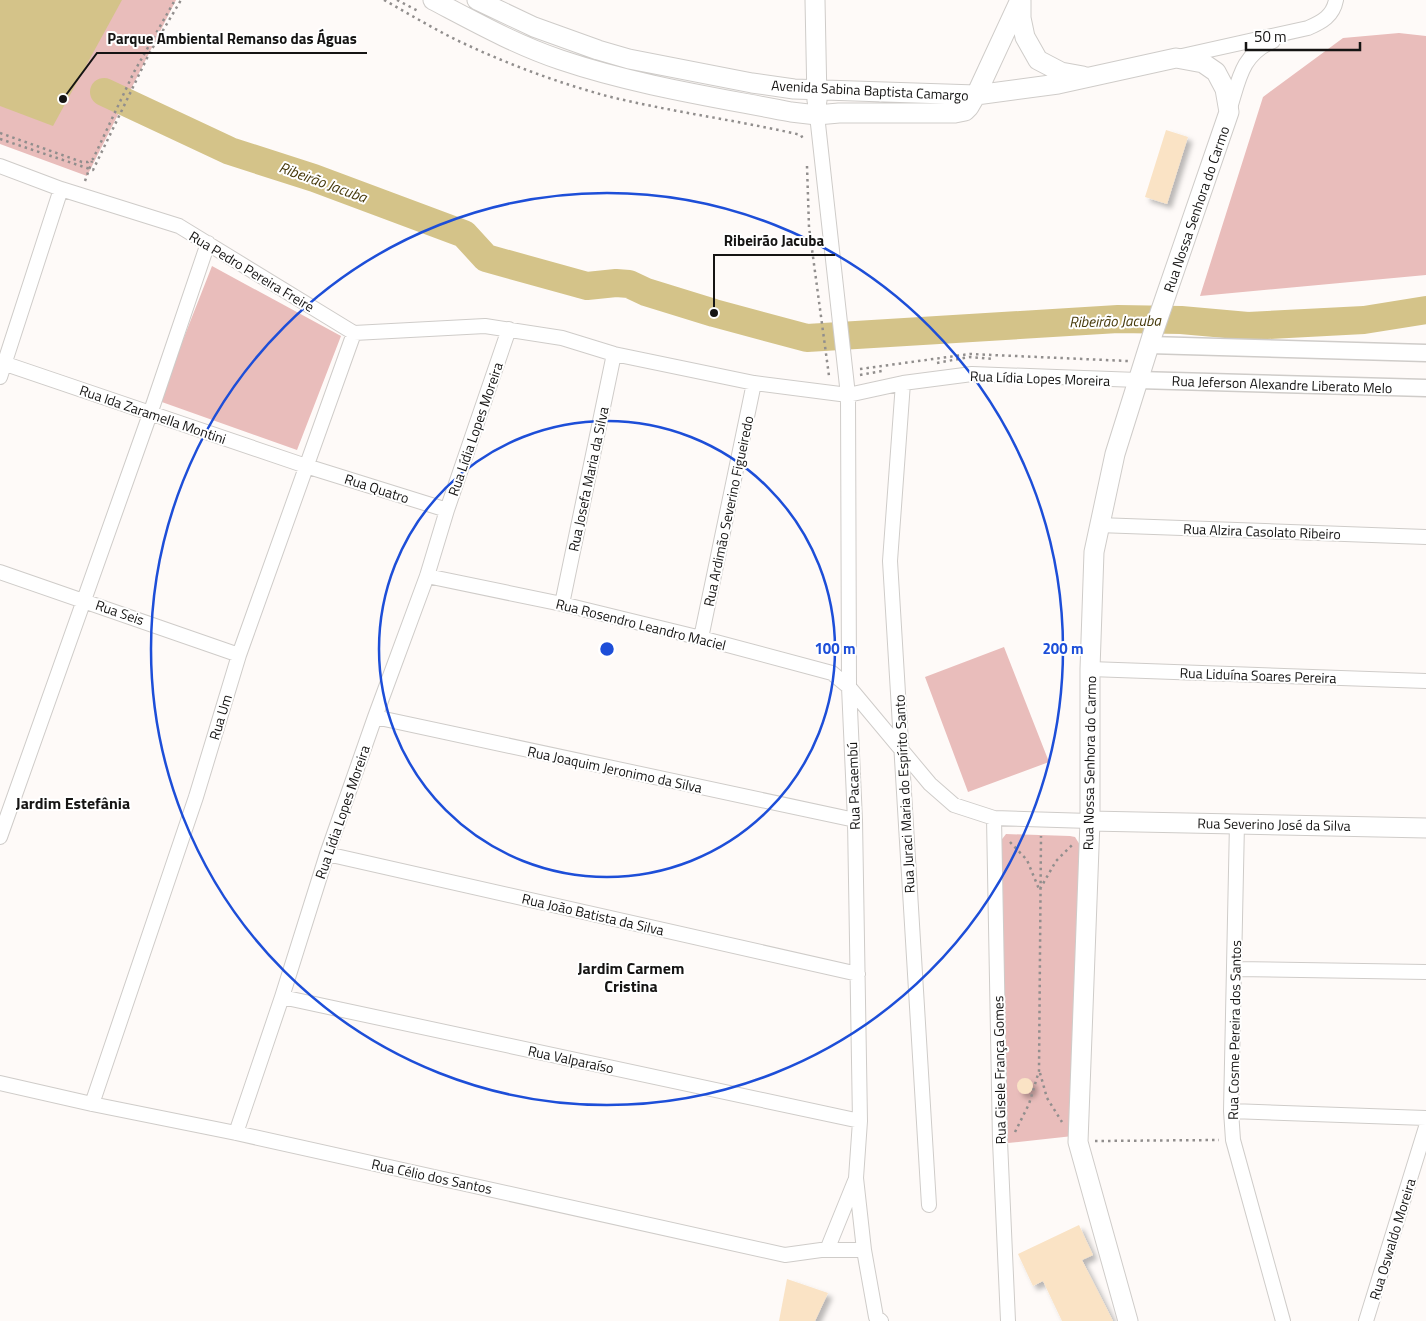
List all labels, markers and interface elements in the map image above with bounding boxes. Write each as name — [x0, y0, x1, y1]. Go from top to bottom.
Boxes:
scale bar — [1246, 20, 1360, 52]
callout: Parque Ambiental Remanso das Águas — [97, 23, 367, 53]
text: 50 m — [1254, 25, 1287, 48]
text: Parque Ambiental Remanso das Águas — [107, 27, 357, 50]
street label: Avenida Sabina Baptista Camargo — [771, 74, 969, 106]
street label: Rua Nossa Senhora do Carmo — [1158, 123, 1234, 295]
water label: Ribeirão Jacuba — [276, 156, 371, 209]
street label: Rua Pedro Pereira Freire — [185, 225, 319, 317]
callout: Ribeirão Jacuba — [714, 225, 835, 255]
text: Ribeirão Jacuba — [724, 229, 825, 252]
water label: Ribeirão Jacuba — [1069, 309, 1163, 333]
street label: Rua Lídia Lopes Moreira — [442, 359, 508, 499]
street label: Rua Lídia Lopes Moreira — [970, 365, 1110, 391]
street label: Rua Jeferson Alexandre Liberato Melo — [1171, 370, 1393, 398]
street label: Rua Ida Zaramella Montini — [77, 379, 229, 449]
street label: Rua Josefa Maria da Silva — [562, 405, 614, 553]
street label: Rua Ardimão Severino Figueiredo — [697, 414, 759, 608]
street label: Rua Quatro — [342, 468, 412, 508]
street label: Rua Alzira Casolato Ribeiro — [1183, 518, 1341, 544]
street label: Rua Rosendro Leandro Maciel — [554, 593, 728, 655]
street label: Rua Seis — [93, 594, 147, 630]
text: 100 m — [814, 637, 856, 660]
text: 200 m — [1042, 637, 1084, 660]
centre of rings — [598, 640, 616, 658]
street label: Rua Liduína Soares Pereira — [1179, 662, 1337, 688]
street label: Rua Nossa Senhora do Carmo — [1077, 676, 1101, 850]
street label: Rua Um — [203, 692, 237, 742]
street label: Rua Juraci Maria do Espírito Santo — [888, 694, 920, 894]
street label: Rua Joaquim Jeronimo da Silva — [526, 740, 704, 798]
street label: Rua Lídia Lopes Moreira — [309, 742, 375, 882]
street label: Rua Pacaembú — [841, 742, 865, 830]
district label: Jardim Estefânia — [16, 791, 130, 815]
street label: Rua Severino José da Silva — [1197, 812, 1351, 836]
street label: Rua João Batista da Silva — [520, 887, 666, 941]
street label: Rua Cosme Pereira dos Santos — [1222, 940, 1246, 1120]
district label: Jardim Carmem Cristina — [578, 956, 684, 998]
street label: Rua Gisele França Gomes — [987, 995, 1011, 1145]
street label: Rua Valparaíso — [526, 1040, 616, 1078]
street label: Rua Célio dos Santos — [370, 1153, 494, 1199]
street label: Rua Oswaldo Moreira — [1363, 1176, 1421, 1302]

